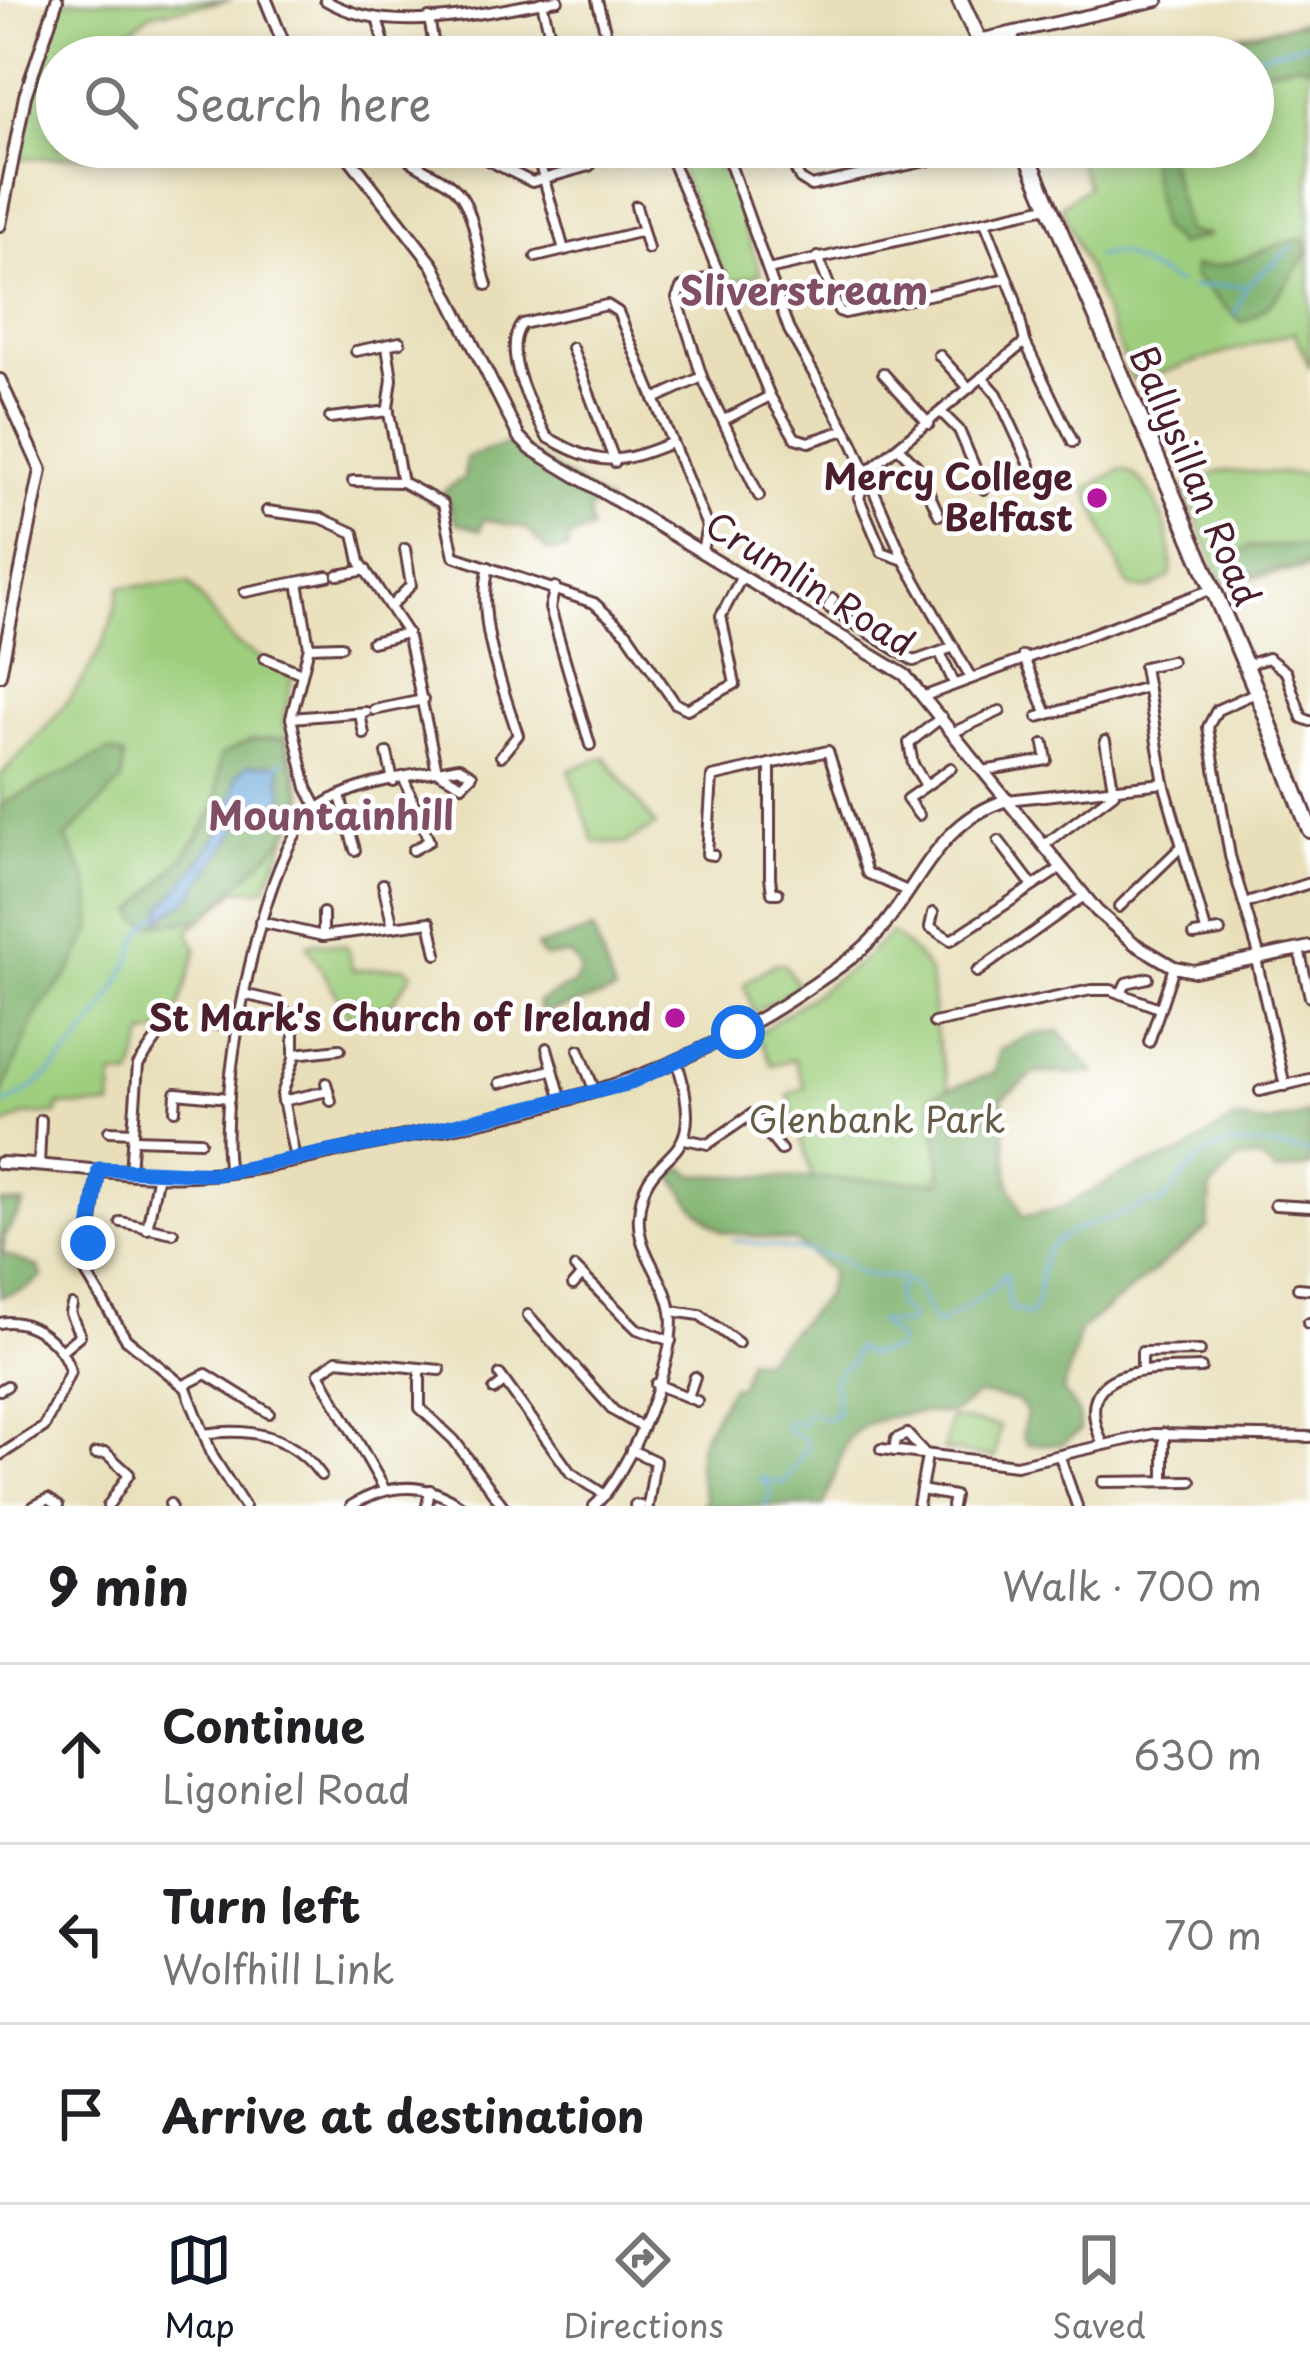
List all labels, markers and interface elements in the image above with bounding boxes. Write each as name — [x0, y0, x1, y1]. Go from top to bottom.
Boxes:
search box — [36, 36, 1274, 168]
text: Search here — [174, 68, 431, 136]
icon: search — [78, 69, 144, 135]
district label: Sliverstream — [680, 259, 928, 318]
street label: Ballysillan Road — [1118, 337, 1276, 614]
place label: Mercy College Belfast — [824, 448, 1073, 543]
marker: Mercy College Belfast — [1084, 485, 1110, 511]
street label: Crumlin Road — [696, 496, 926, 668]
district label: Mountainhill — [208, 784, 454, 843]
place label: St Mark's Church of Ireland — [149, 989, 651, 1043]
marker: St Mark's Church of Ireland — [662, 1005, 688, 1031]
route start — [711, 1005, 765, 1059]
park label: Glenbank Park — [748, 1091, 1006, 1145]
route end — [61, 1216, 115, 1270]
text: 9 min — [48, 1546, 189, 1623]
text: Walk · 700 m — [1002, 1555, 1262, 1614]
text: Continue — [162, 1690, 365, 1758]
icon: ahead — [48, 1721, 114, 1787]
text: 630 m — [1133, 1724, 1262, 1783]
text: Ligoniel Road — [162, 1758, 411, 1817]
text: Turn left — [162, 1870, 361, 1938]
icon: left — [48, 1901, 114, 1967]
text: 70 m — [1164, 1904, 1262, 1963]
text: Wolfhill Link — [162, 1938, 394, 1997]
text: Arrive at destination — [162, 2080, 645, 2148]
icon: arrive — [48, 2081, 114, 2147]
tab: Map — [164, 2227, 235, 2349]
tab: Directions — [563, 2227, 724, 2349]
tab: Saved — [1052, 2227, 1146, 2349]

